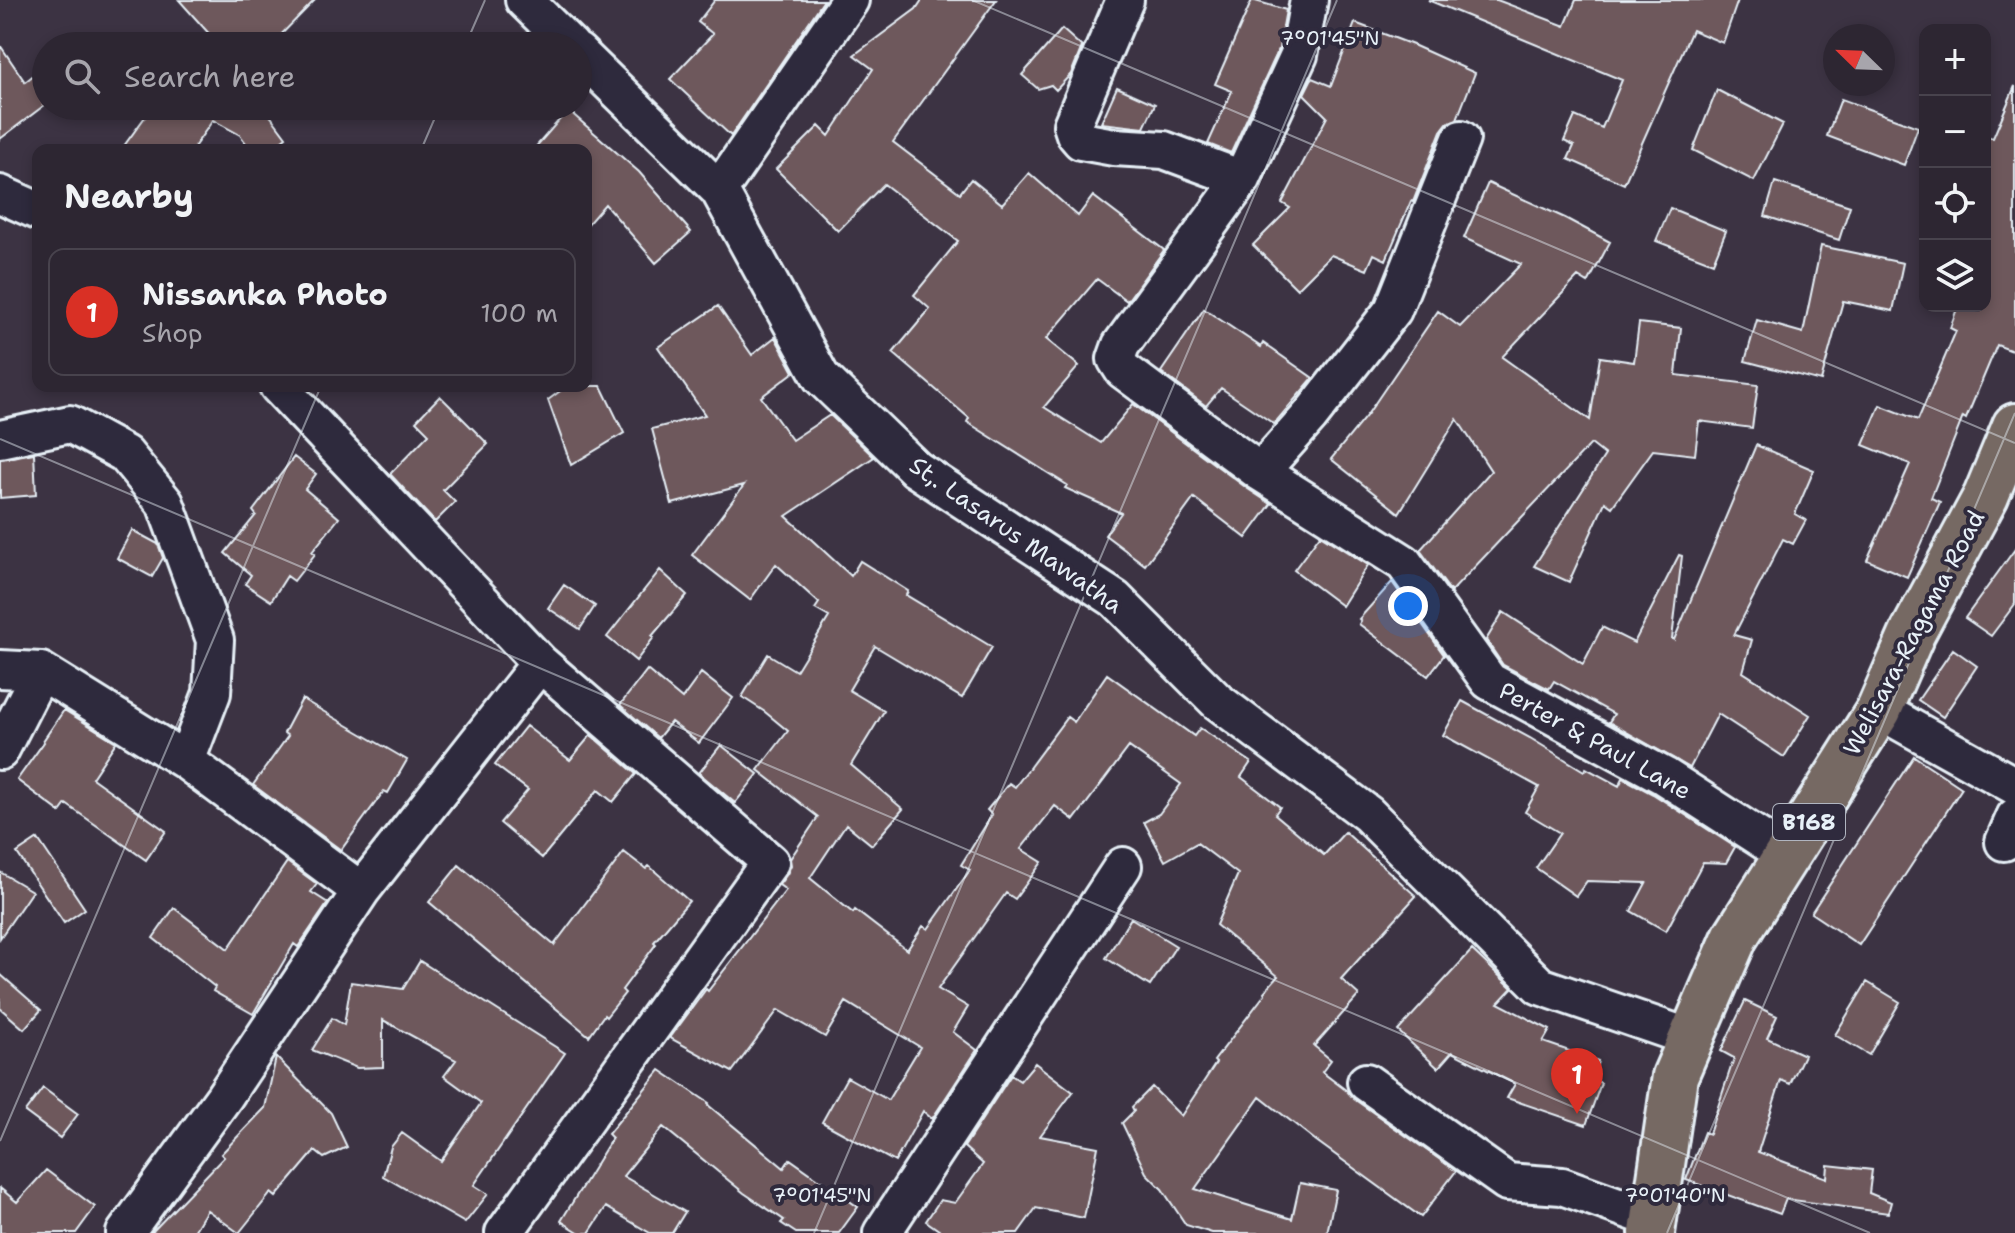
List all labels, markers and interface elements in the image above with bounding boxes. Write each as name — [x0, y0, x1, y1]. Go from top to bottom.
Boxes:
north arrow — [1823, 24, 1895, 96]
map controls — [1919, 24, 1991, 312]
button: + — [1919, 24, 1991, 96]
text: 7°01'45"N — [1280, 25, 1380, 51]
search box — [32, 32, 592, 120]
icon: search — [60, 54, 104, 98]
text: Search here — [124, 56, 295, 97]
button: − — [1919, 96, 1991, 168]
button: locate — [1919, 168, 1991, 240]
text: Nearby — [64, 173, 194, 219]
button: layers — [1919, 240, 1991, 312]
text: Nissanka Photo — [142, 274, 388, 315]
text: 1 — [86, 295, 98, 330]
text: 100 m — [480, 295, 558, 330]
text: Shop — [142, 315, 203, 350]
street label: St,. Lasarus Mawatha — [903, 449, 1129, 621]
street label: Welisara-Ragama Road — [1836, 505, 1992, 761]
your location — [1388, 586, 1428, 626]
street label: Perter & Paul Lane — [1493, 675, 1697, 807]
road number: B168 — [1773, 804, 1845, 840]
pin: 1 — [1551, 1048, 1603, 1114]
text: 7°01'45"N — [772, 1182, 872, 1208]
text: 7°01'40"N — [1624, 1182, 1726, 1208]

